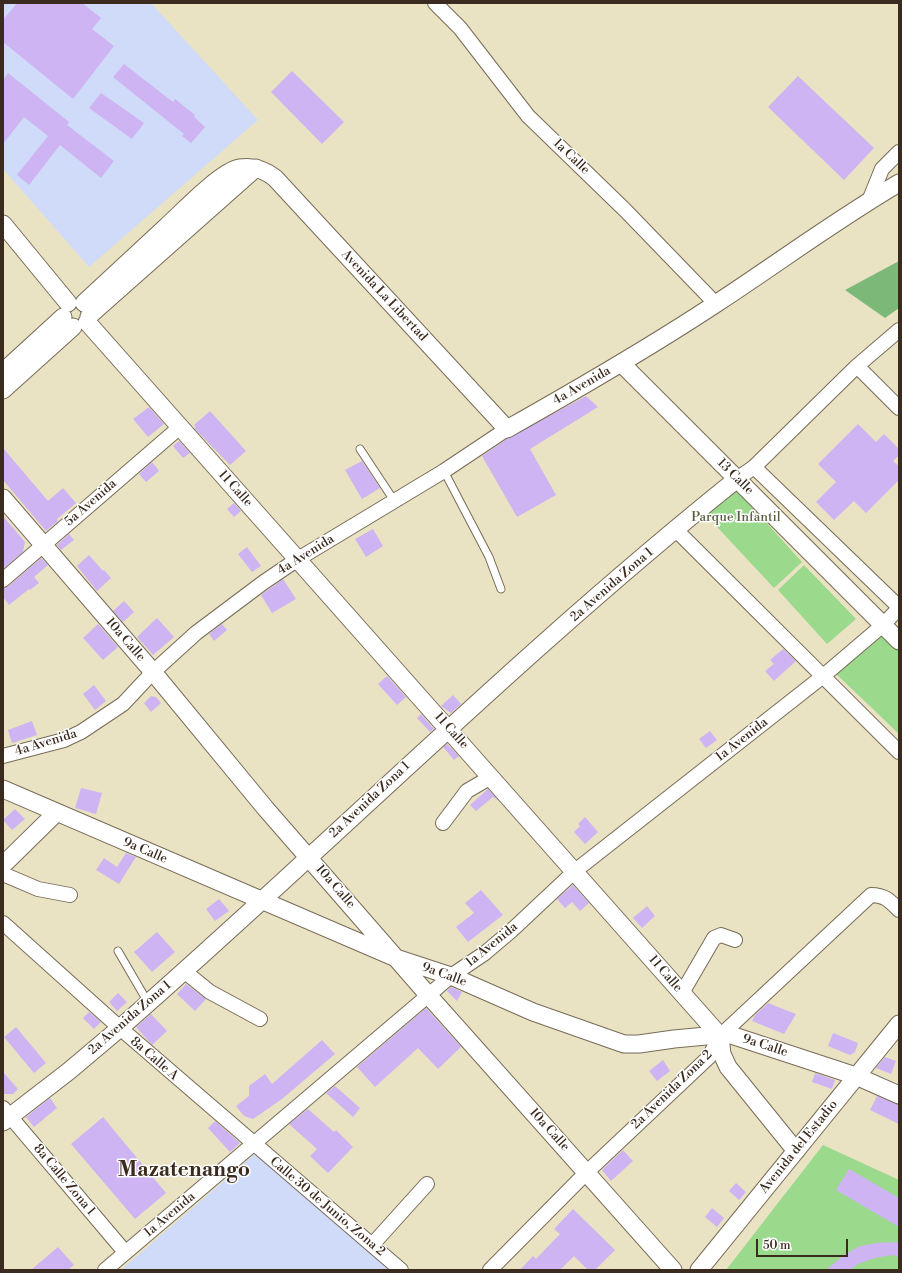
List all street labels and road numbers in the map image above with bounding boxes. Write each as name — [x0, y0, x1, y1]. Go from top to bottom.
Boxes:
street label: 1a Calle — [550, 136, 592, 178]
street label: Avenida La Libertad — [338, 247, 430, 345]
street label: 4a Avenida — [550, 363, 614, 409]
street label: 13 Calle — [713, 455, 757, 499]
street label: 11 Calle — [214, 467, 256, 511]
street label: 5a Avenida — [62, 476, 120, 530]
street label: 4a Avenida — [275, 531, 337, 579]
street label: 2a Avenida Zona 1 — [567, 545, 657, 625]
street label: 10a Calle — [102, 615, 148, 665]
street label: 11 Calle — [430, 709, 472, 753]
street label: 1a Avenida — [713, 715, 771, 765]
street label: 4a Avenida — [13, 726, 79, 760]
street label: 2a Avenida Zona 1 — [326, 759, 414, 841]
street label: 9a Calle — [120, 835, 170, 867]
street label: 10a Calle — [312, 862, 358, 912]
street label: 1a Avenida — [463, 919, 521, 971]
street label: 11 Calle — [645, 952, 685, 996]
street label: 9a Calle — [419, 960, 469, 990]
street label: 2a Avenida Zona 1 — [85, 978, 175, 1058]
street label: 9a Calle — [740, 1031, 790, 1061]
street label: 8a Calle A — [127, 1034, 181, 1084]
street label: 2a Avenida Zona 2 — [628, 1047, 716, 1133]
street label: Avenida del Estadio — [757, 1097, 841, 1197]
street label: 10a Calle — [526, 1105, 572, 1155]
street label: 8a Calle Zona 1 — [30, 1141, 98, 1219]
street label: Calle 30 de Junio, Zona 2 — [266, 1154, 388, 1260]
street label: 1a Avenida — [141, 1189, 199, 1241]

